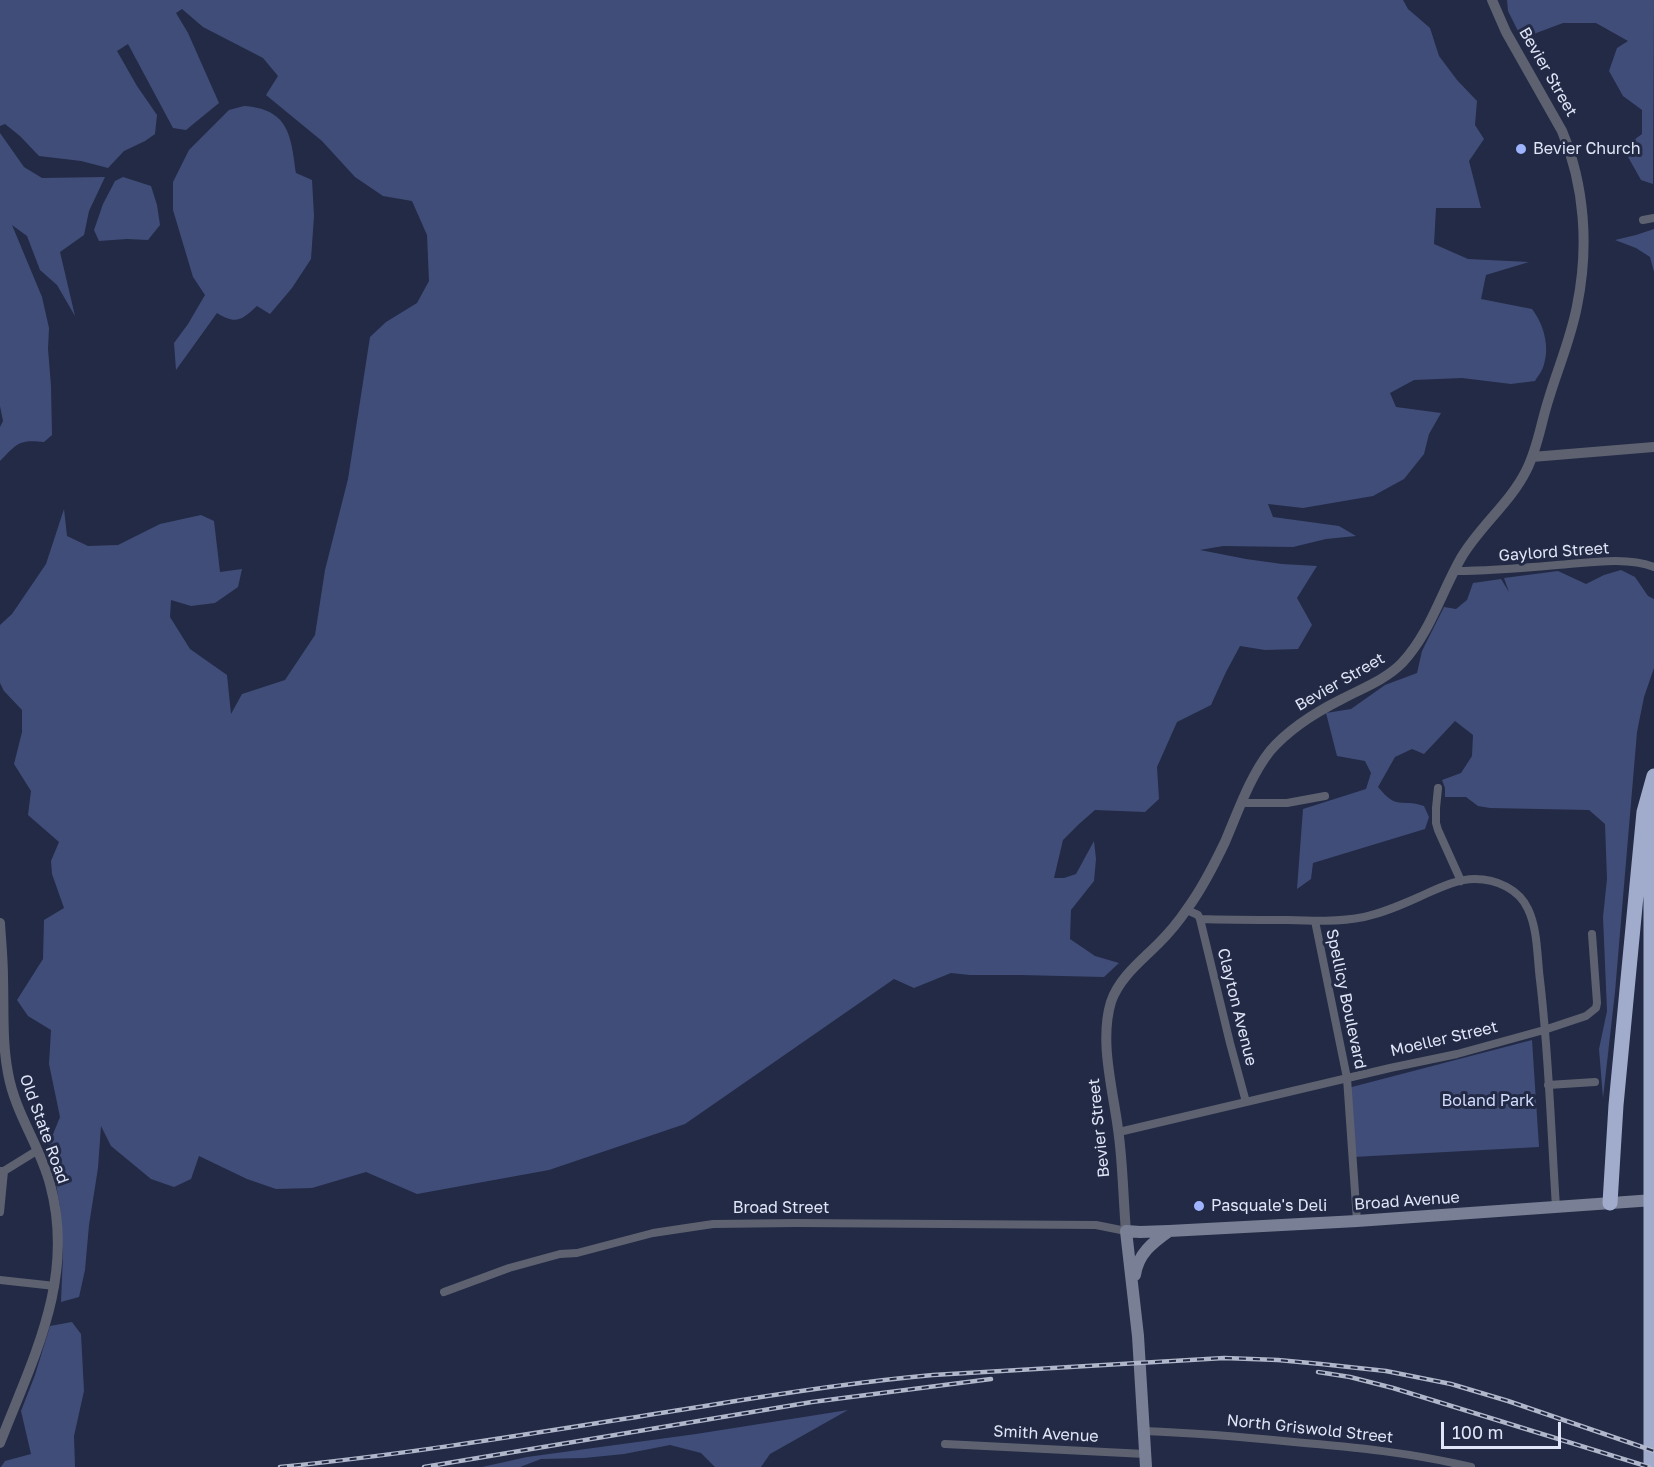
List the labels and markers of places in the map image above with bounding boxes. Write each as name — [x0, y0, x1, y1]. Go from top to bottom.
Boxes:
place label: Bevier Church — [1533, 139, 1640, 159]
marker: Bevier Church — [1514, 142, 1528, 156]
place label: Pasquale's Deli — [1211, 1196, 1327, 1216]
marker: Pasquale's Deli — [1192, 1199, 1206, 1213]

